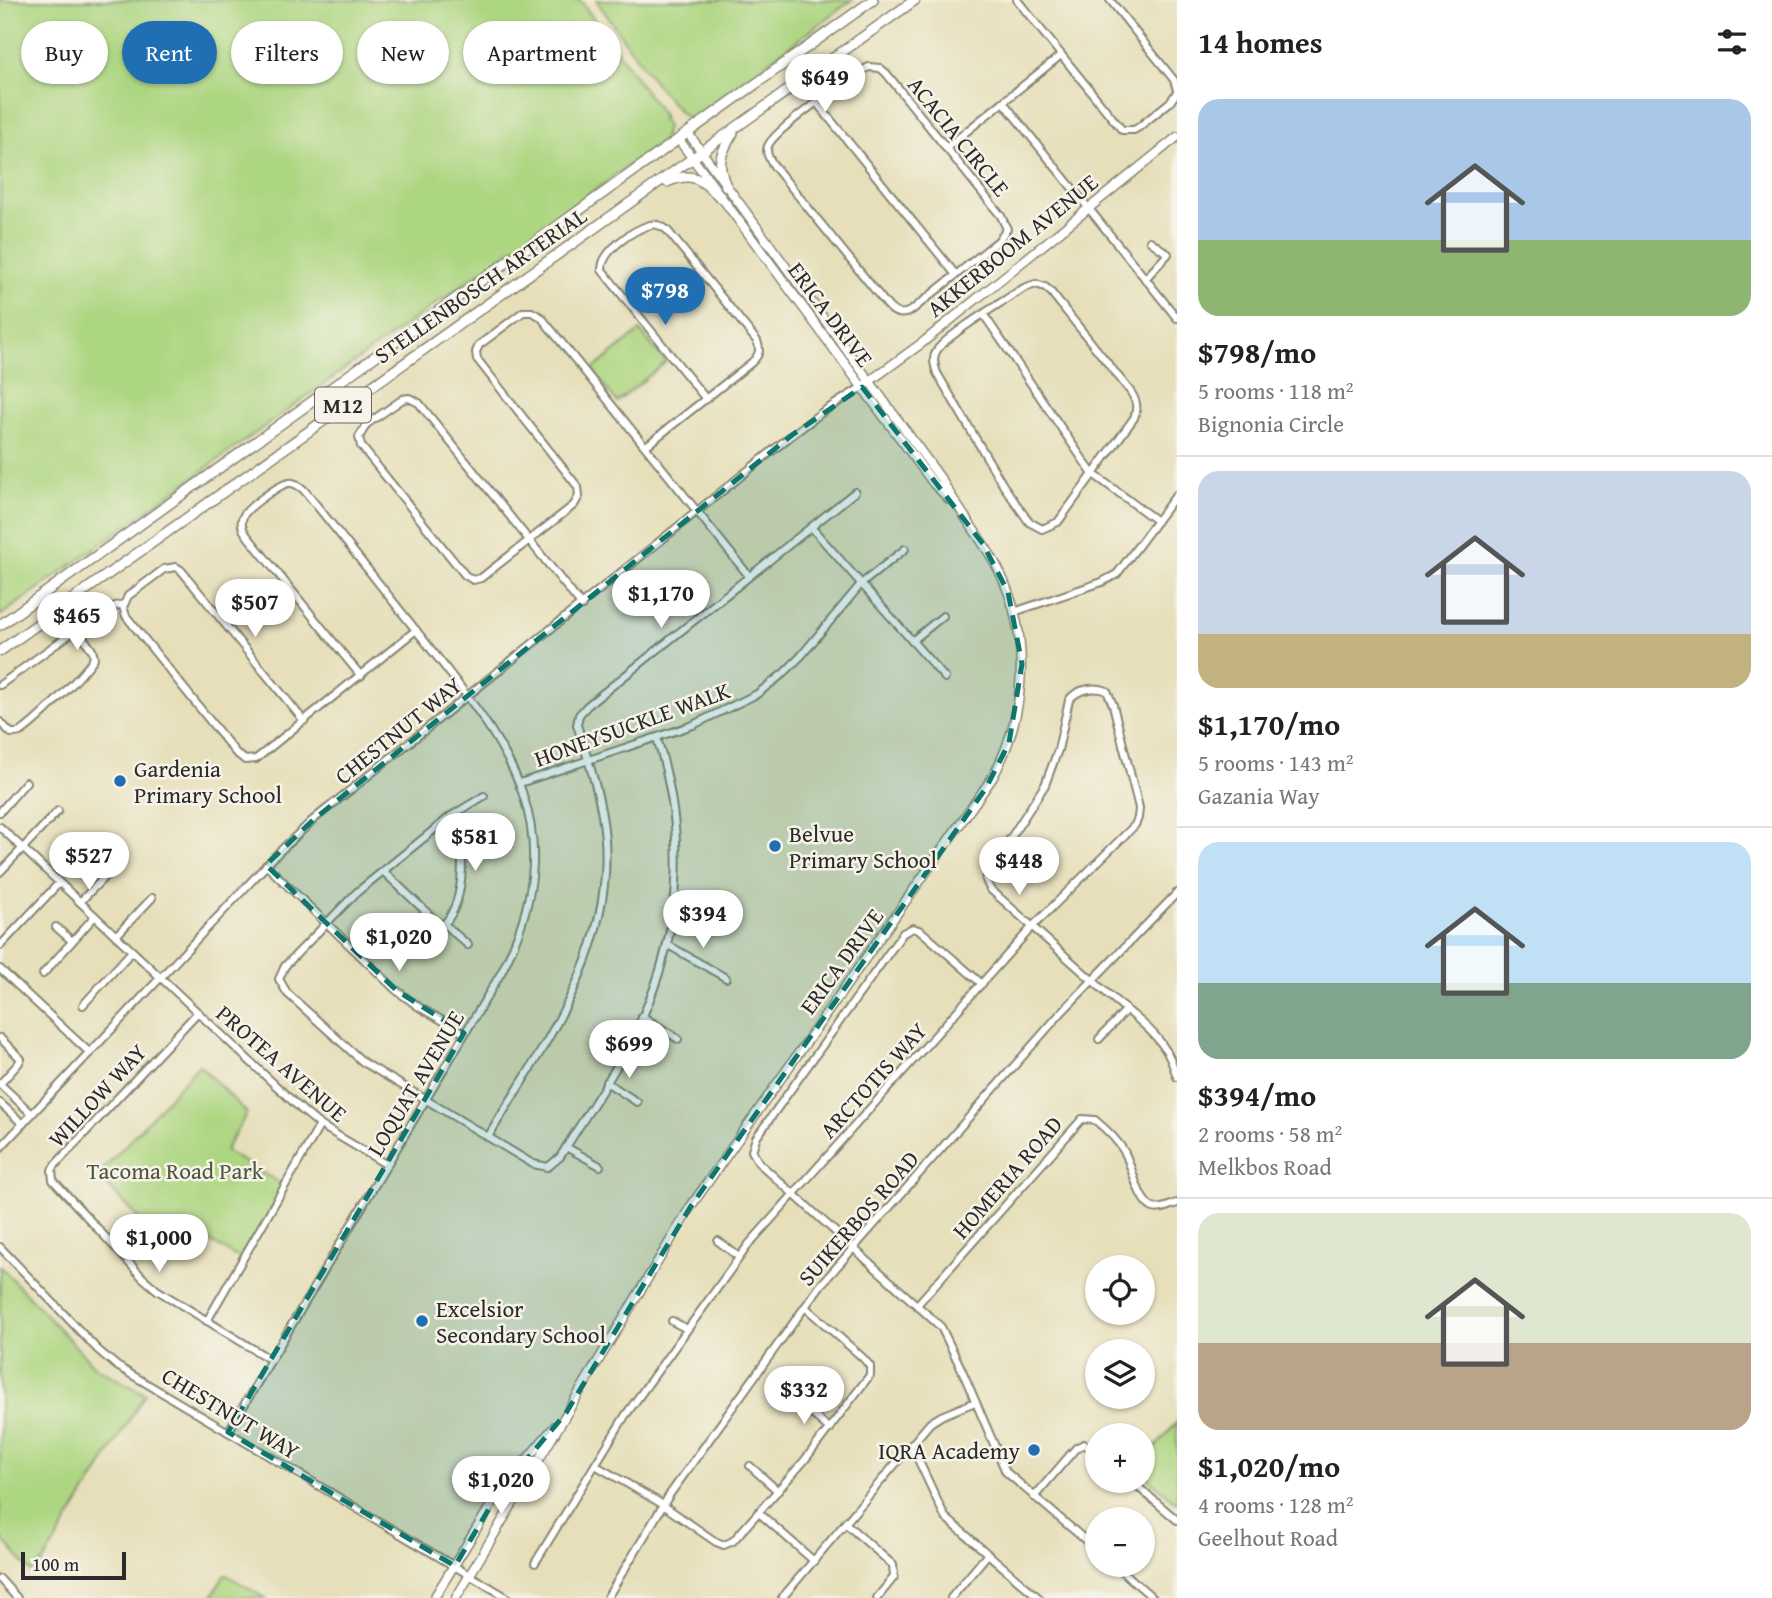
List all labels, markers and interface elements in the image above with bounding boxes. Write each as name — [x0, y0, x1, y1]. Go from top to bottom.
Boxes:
text: 14 homes — [1198, 20, 1323, 64]
chip: Buy — [21, 21, 108, 84]
chip: Rent — [122, 21, 217, 84]
chip: Filters — [231, 21, 343, 84]
chip: New — [357, 21, 449, 84]
chip: Apartment — [463, 21, 621, 84]
icon: filters — [1713, 23, 1751, 61]
pin: $649 — [784, 54, 866, 114]
text: $649 — [801, 60, 849, 93]
street label: ACACIA CIRCLE — [900, 69, 1018, 203]
icon: home — [1412, 145, 1538, 271]
street label: AKKERBOOM AVENUE — [919, 166, 1105, 324]
street label: STELLENBOSCH ARTERIAL — [367, 199, 593, 371]
street label: ERICA DRIVE — [781, 255, 881, 373]
pin: $798 — [624, 268, 706, 327]
text: $798 — [641, 273, 689, 306]
text: $798/mo — [1198, 330, 1316, 374]
text: 5 rooms · 118 m² — [1198, 374, 1353, 407]
road number: M12 — [315, 388, 371, 422]
text: Bignonia Circle — [1198, 407, 1344, 440]
icon: home — [1412, 517, 1538, 643]
pin: $1,170 — [604, 570, 718, 630]
text: $1,170 — [628, 576, 694, 609]
pin: $507 — [214, 580, 296, 639]
text: $507 — [231, 585, 279, 618]
pin: $465 — [36, 592, 118, 652]
text: $465 — [53, 598, 101, 631]
street label: CHESTNUT WAY — [327, 668, 469, 792]
street label: HONEYSUCKLE WALK — [529, 673, 735, 775]
text: $1,170/mo — [1198, 702, 1340, 746]
text: 5 rooms · 143 m² — [1198, 746, 1353, 779]
place label: Gardenia Primary School — [134, 752, 282, 811]
marker: Gardenia Primary School — [112, 773, 128, 789]
text: Gazania Way — [1198, 779, 1320, 812]
pin: $581 — [434, 814, 516, 873]
place label: Belvue Primary School — [789, 817, 937, 876]
text: $581 — [451, 819, 499, 852]
pin: $527 — [48, 832, 130, 892]
text: $527 — [65, 838, 113, 871]
marker: Belvue Primary School — [767, 838, 783, 854]
pin: $448 — [978, 838, 1060, 897]
text: $448 — [995, 843, 1043, 876]
icon: home — [1412, 888, 1538, 1014]
pin: $394 — [662, 890, 744, 950]
text: $394 — [679, 896, 727, 929]
street label: ERICA DRIVE — [791, 901, 891, 1021]
pin: $1,020 — [342, 914, 456, 973]
text: $1,020 — [366, 919, 432, 952]
street label: PROTEA AVENUE — [209, 997, 355, 1129]
street label: LOQUAT AVENUE — [358, 1004, 472, 1162]
street label: ARCTOTIS WAY — [812, 1014, 934, 1145]
pin: $699 — [588, 1020, 670, 1080]
text: $699 — [605, 1026, 653, 1059]
street label: WILLOW WAY — [40, 1036, 154, 1154]
text: $394/mo — [1198, 1073, 1316, 1117]
street label: HOMERIA ROAD — [944, 1108, 1070, 1246]
text: 2 rooms · 58 m² — [1198, 1117, 1342, 1150]
street label: SUIKERBOS ROAD — [790, 1143, 926, 1293]
text: Melkbos Road — [1198, 1150, 1332, 1183]
park label: Tacoma Road Park — [86, 1154, 264, 1187]
pin: $1,000 — [102, 1214, 216, 1274]
text: $1,000 — [126, 1220, 192, 1253]
map controls — [1085, 1255, 1155, 1577]
button: locate — [1085, 1255, 1155, 1325]
icon: home — [1412, 1259, 1538, 1385]
place label: Excelsior Secondary School — [436, 1292, 606, 1351]
marker: Excelsior Secondary School — [414, 1313, 430, 1329]
button: layers — [1085, 1339, 1155, 1409]
street label: CHESTNUT WAY — [156, 1359, 306, 1467]
pin: $332 — [763, 1366, 845, 1426]
text: $332 — [780, 1372, 828, 1405]
button: + — [1085, 1423, 1155, 1493]
place label: IQRA Academy — [878, 1434, 1021, 1467]
marker: IQRA Academy — [1026, 1442, 1042, 1458]
text: $1,020/mo — [1198, 1444, 1340, 1488]
pin: $1,020 — [444, 1456, 558, 1516]
text: $1,020 — [468, 1462, 534, 1495]
text: 4 rooms · 128 m² — [1198, 1488, 1353, 1521]
button: − — [1085, 1507, 1155, 1577]
text: Geelhout Road — [1198, 1521, 1338, 1554]
scale bar — [21, 1549, 126, 1581]
text: 100 m — [32, 1550, 79, 1578]

